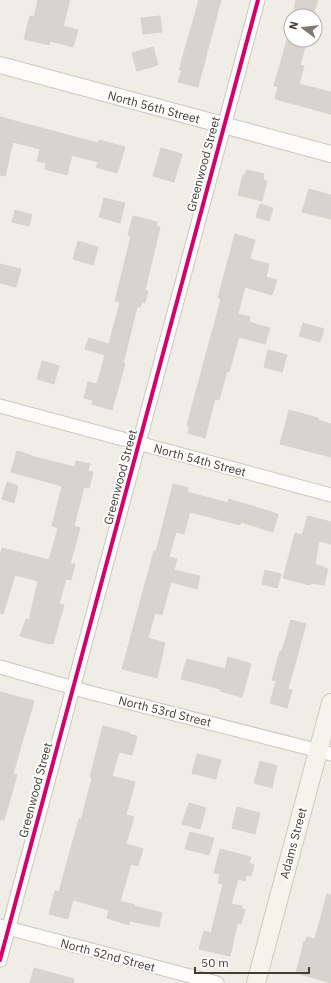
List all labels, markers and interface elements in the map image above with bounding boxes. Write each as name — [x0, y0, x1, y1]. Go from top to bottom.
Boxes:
north arrow — [283, 8, 323, 48]
text: N — [286, 20, 301, 31]
street label: North 56th Street — [106, 88, 202, 126]
street label: Greenwood Street — [183, 115, 223, 213]
street label: Greenwood Street — [100, 428, 140, 526]
street label: North 54th Street — [152, 441, 248, 479]
street label: North 53rd Street — [117, 692, 213, 730]
street label: Greenwood Street — [15, 741, 55, 839]
street label: Adams Street — [276, 806, 310, 880]
street label: North 52nd Street — [59, 935, 157, 975]
scale bar — [195, 949, 309, 975]
text: 50 m — [201, 955, 229, 970]

